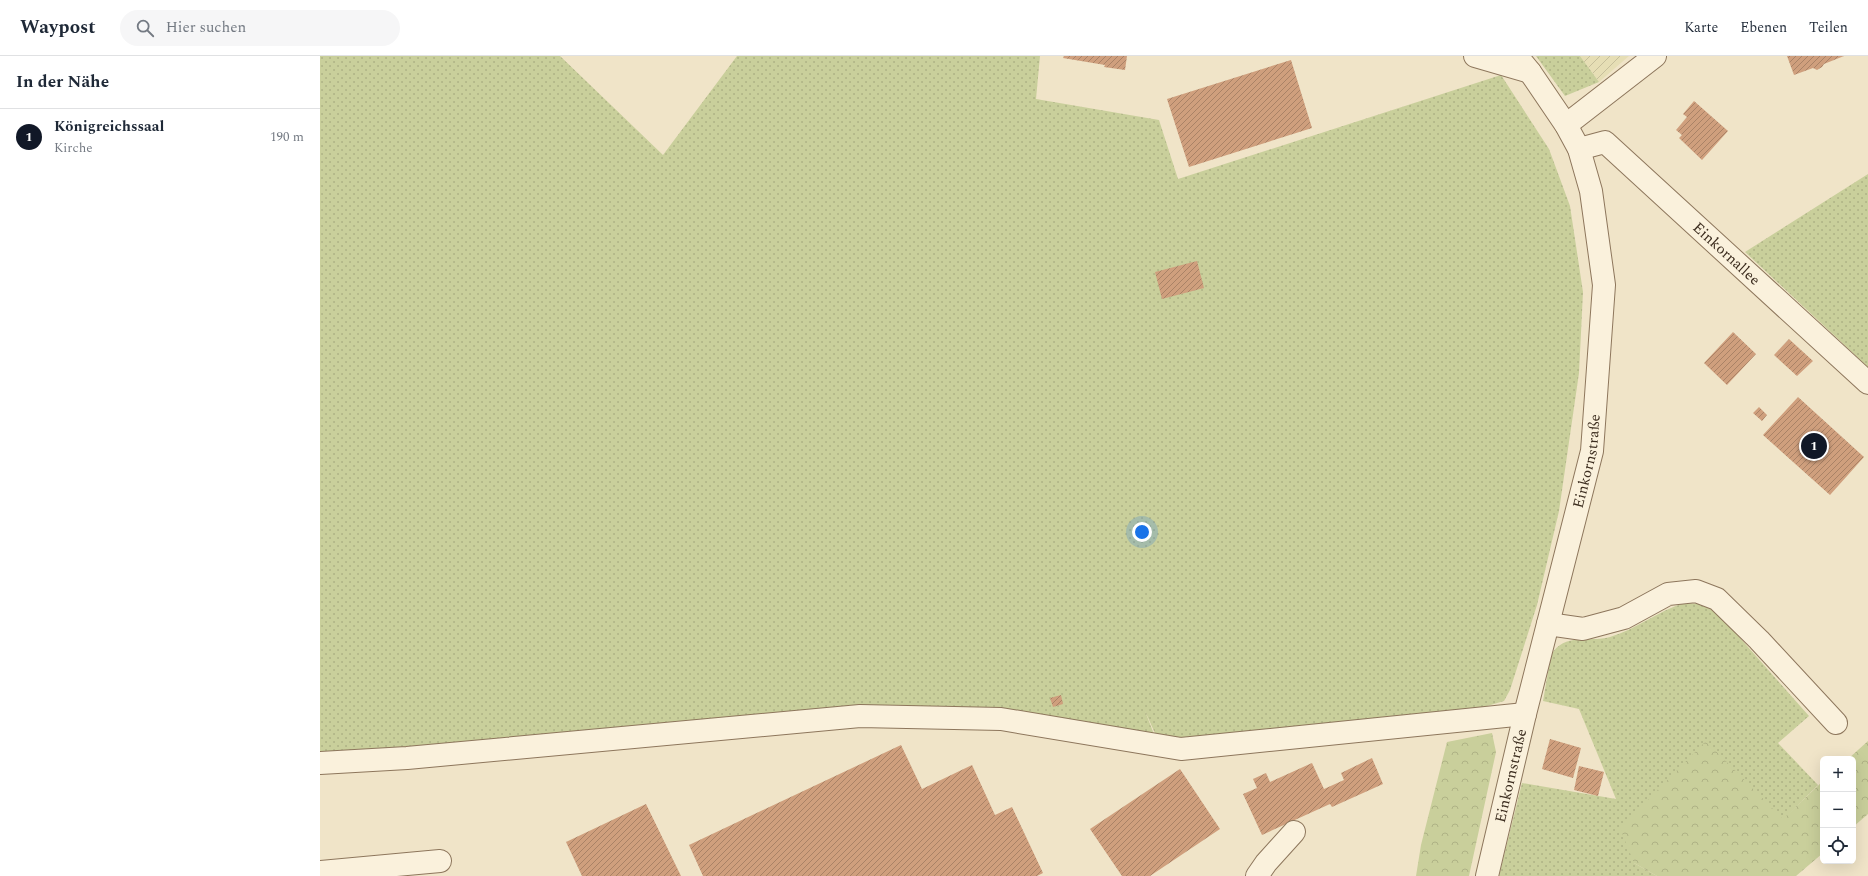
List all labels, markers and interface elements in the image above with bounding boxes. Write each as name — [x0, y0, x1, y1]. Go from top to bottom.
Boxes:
search box — [120, 10, 400, 46]
text: Waypost — [20, 13, 96, 42]
text: Hier suchen — [166, 16, 246, 39]
icon: search — [134, 17, 156, 39]
text: Karte — [1684, 17, 1718, 38]
text: Ebenen — [1740, 17, 1787, 38]
text: Teilen — [1809, 17, 1848, 38]
text: In der Nähe — [16, 69, 109, 95]
text: Königreichssaal — [54, 115, 164, 138]
text: 1 — [25, 127, 33, 147]
text: 190 m — [270, 127, 304, 147]
text: Kirche — [54, 138, 93, 158]
street label: Einkornallee — [1687, 217, 1765, 291]
street label: Einkornstraße — [1567, 413, 1607, 511]
pin: 1 — [1801, 431, 1827, 461]
your location — [1132, 522, 1152, 542]
street label: Einkornstraße — [1489, 727, 1533, 825]
map controls — [1820, 756, 1856, 864]
button: + — [1820, 756, 1856, 792]
button: − — [1820, 792, 1856, 828]
button: locate — [1820, 828, 1856, 864]

